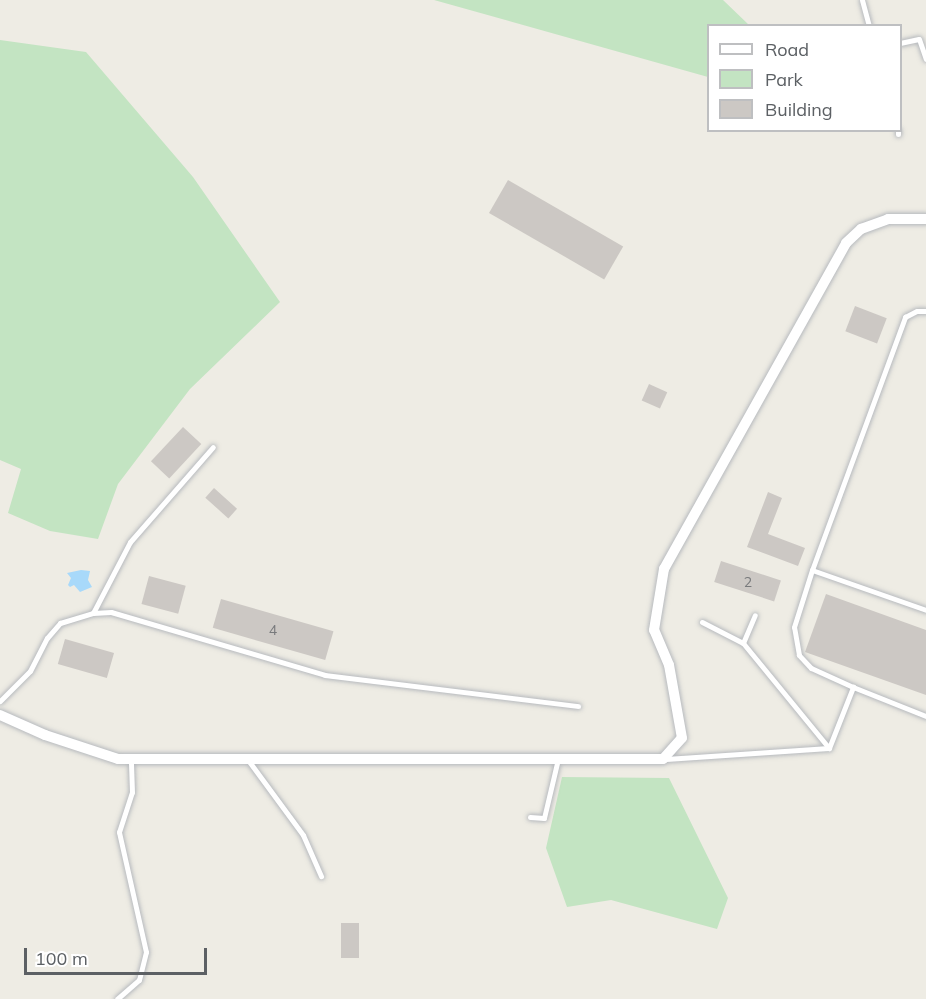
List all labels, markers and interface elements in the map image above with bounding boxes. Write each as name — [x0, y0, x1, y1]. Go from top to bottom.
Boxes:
legend — [707, 24, 902, 132]
text: Road — [765, 38, 809, 61]
text: Park — [765, 68, 803, 91]
text: Building — [765, 98, 833, 121]
house number: 2 — [744, 574, 752, 590]
house number: 4 — [269, 622, 277, 638]
scale bar — [27, 936, 210, 974]
text: 100 m — [35, 947, 88, 970]

